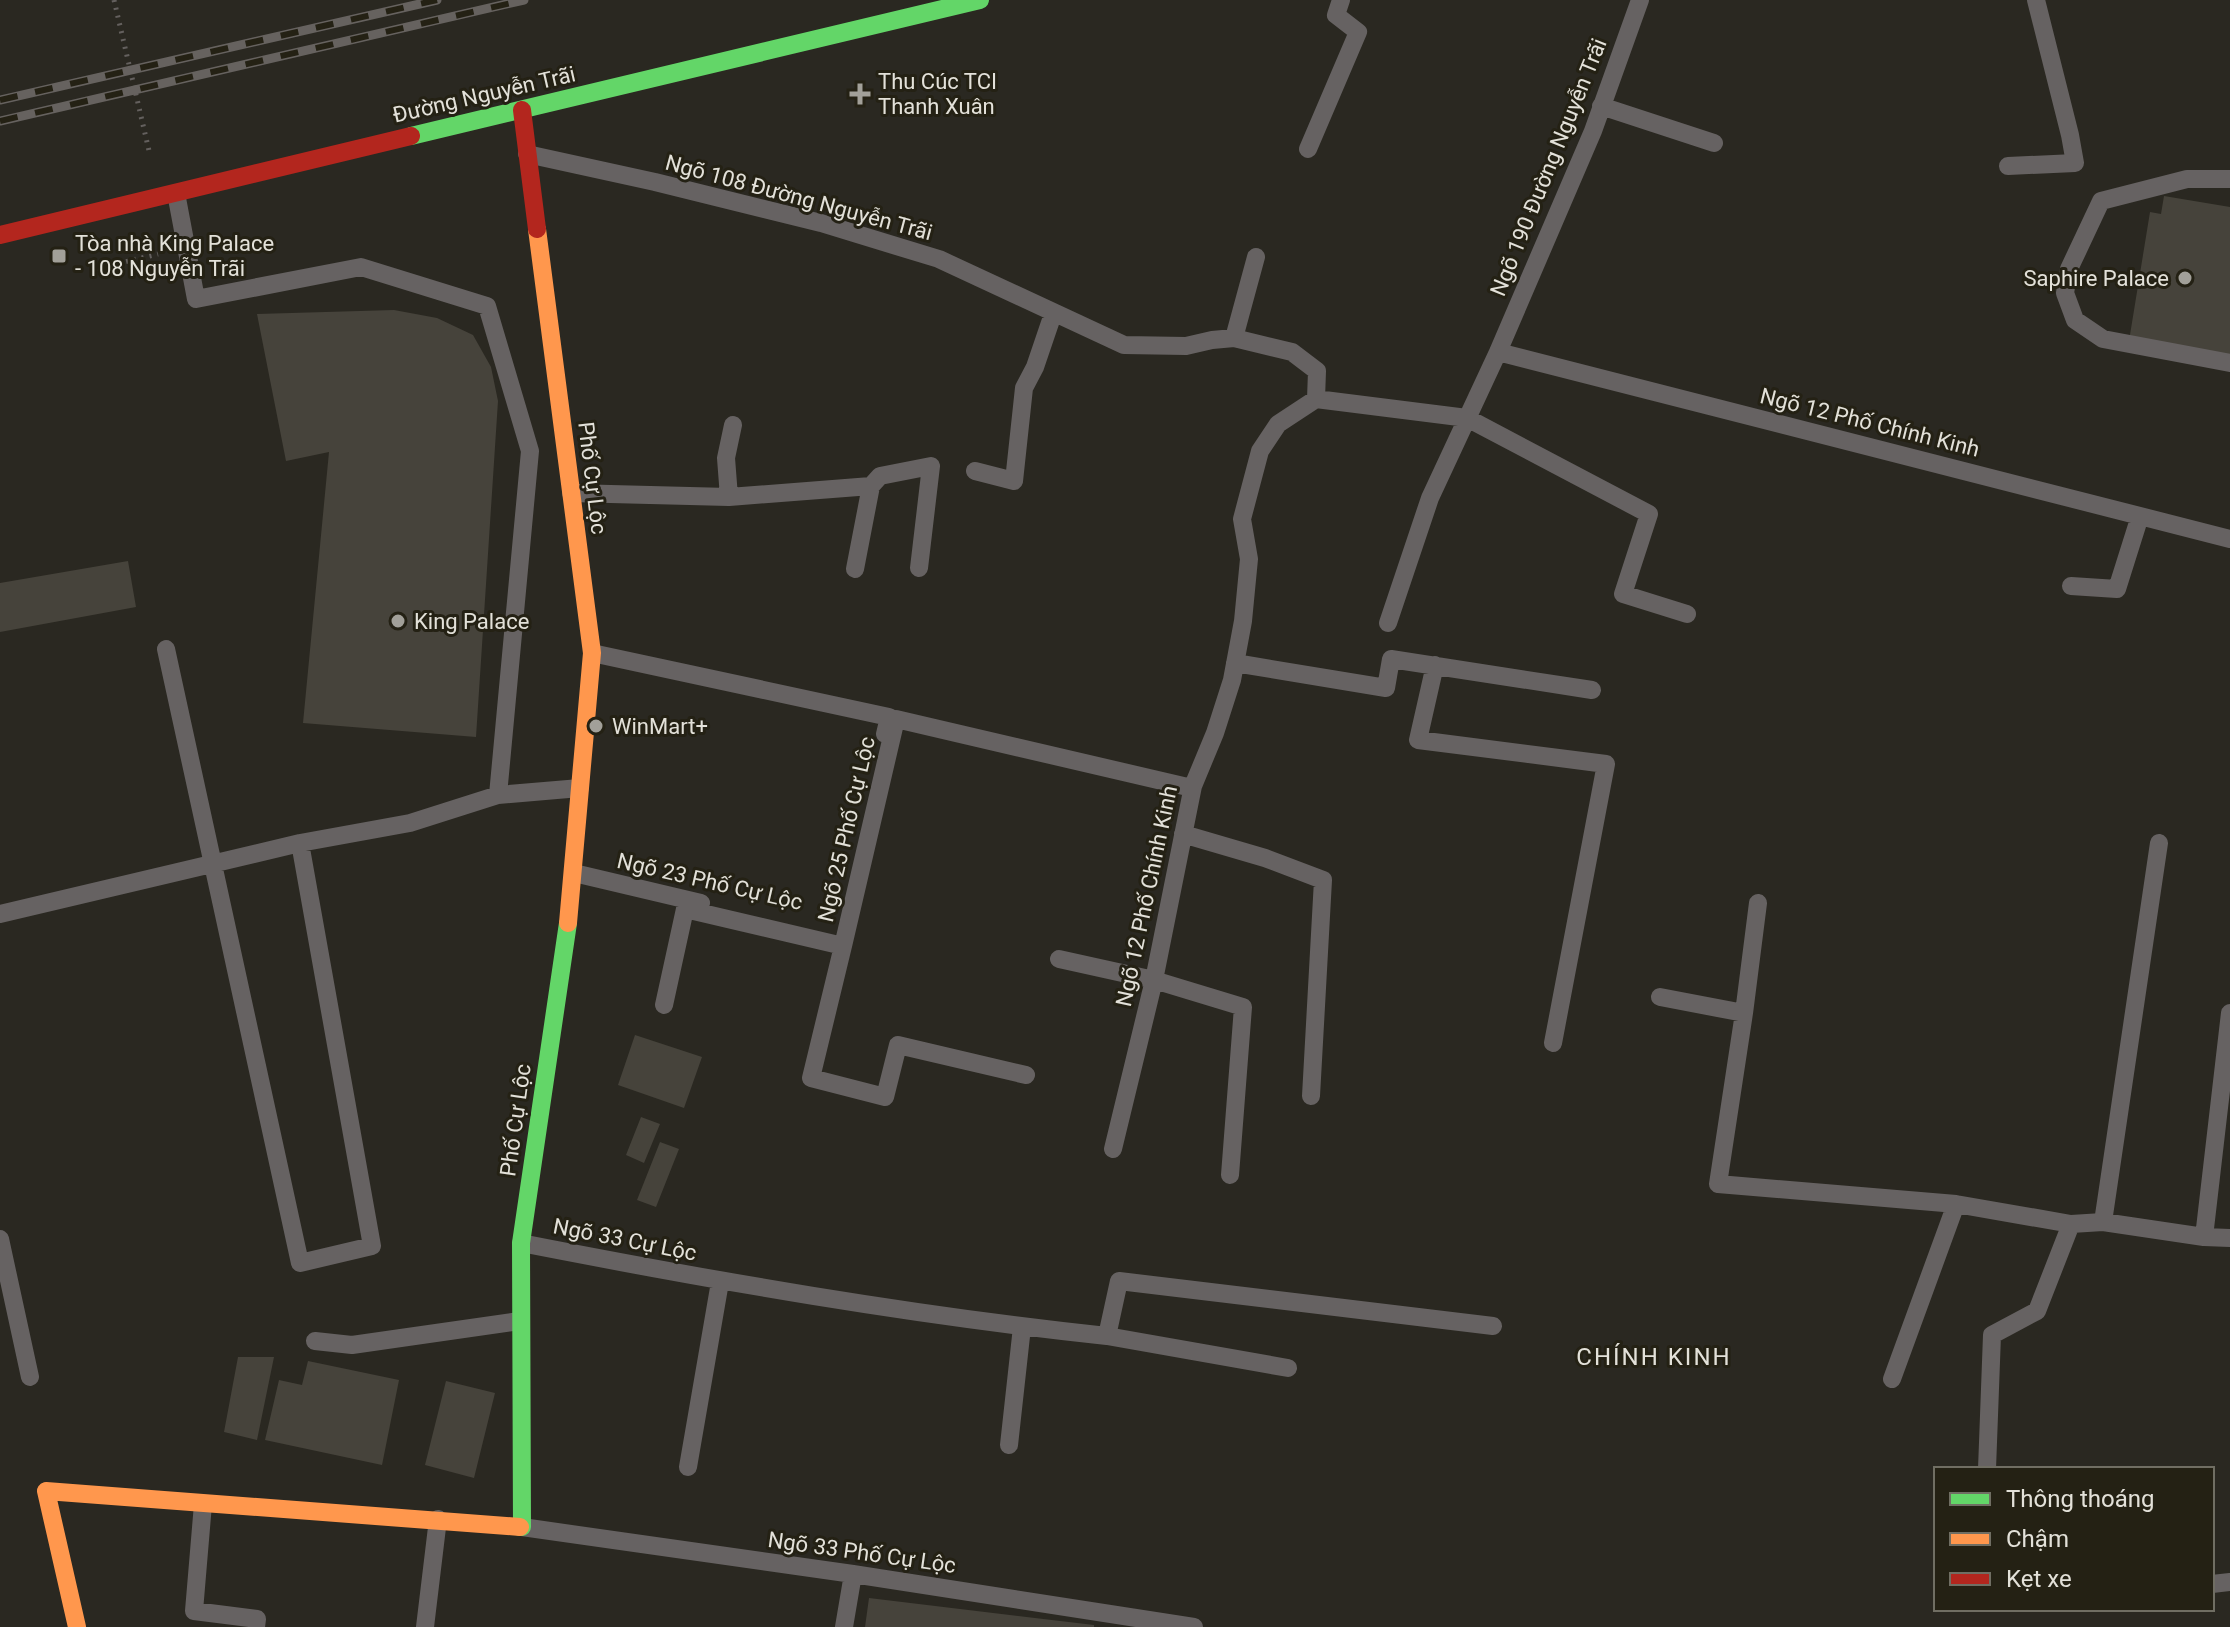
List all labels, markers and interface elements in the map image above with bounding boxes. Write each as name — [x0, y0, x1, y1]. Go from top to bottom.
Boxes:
street label: Ngõ 190 Đường Nguyễn Trãi — [1485, 35, 1612, 300]
street label: Đường Nguyễn Trãi — [390, 61, 578, 128]
place label: Thu Cúc TCI Thanh Xuân — [878, 69, 997, 119]
marker: Thu Cúc TCI Thanh Xuân — [849, 83, 871, 105]
street label: Ngõ 108 Đường Nguyễn Trãi — [663, 150, 935, 245]
place label: Tòa nhà King Palace - 108 Nguyễn Trãi — [75, 231, 274, 281]
marker: Tòa nhà King Palace - 108 Nguyễn Trãi — [50, 247, 68, 265]
place label: Saphire Palace — [2024, 266, 2169, 291]
marker: Saphire Palace — [2176, 269, 2194, 287]
street label: Ngõ 12 Phố Chính Kinh — [1758, 383, 1982, 462]
street label: Phố Cự Lộc — [573, 420, 612, 536]
place label: King Palace — [414, 609, 529, 634]
marker: King Palace — [389, 612, 407, 630]
place label: WinMart+ — [612, 714, 708, 739]
marker: WinMart+ — [587, 717, 605, 735]
street label: Ngõ 25 Phố Cự Lộc — [813, 734, 880, 924]
street label: Ngõ 12 Phố Chính Kinh — [1111, 783, 1182, 1009]
street label: Ngõ 23 Phố Cự Lộc — [615, 848, 805, 915]
street label: Phố Cự Lộc — [495, 1062, 536, 1178]
street label: Ngõ 33 Cự Lộc — [551, 1213, 699, 1266]
district label: CHÍNH KINH — [1576, 1343, 1732, 1371]
legend — [1934, 1467, 2214, 1611]
text: Thông thoáng — [2006, 1485, 2154, 1513]
text: Chậm — [2006, 1525, 2069, 1553]
street label: Ngõ 33 Phố Cự Lộc — [766, 1527, 958, 1578]
text: Kẹt xe — [2006, 1565, 2072, 1593]

